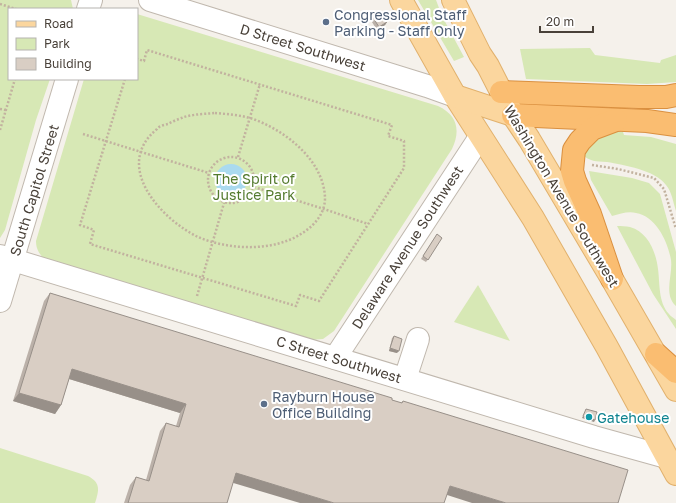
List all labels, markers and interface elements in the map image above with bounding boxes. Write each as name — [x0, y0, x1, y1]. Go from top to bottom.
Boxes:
place label: Congressional Staff Parking - Staff Only — [334, 6, 467, 39]
legend — [8, 8, 138, 80]
scale bar — [540, 8, 593, 34]
text: 20 m — [546, 14, 574, 29]
text: Road — [44, 16, 73, 31]
marker: Congressional Staff Parking - Staff Only — [321, 17, 331, 27]
street label: D Street Southwest — [238, 20, 368, 74]
text: Park — [44, 36, 70, 51]
text: Building — [44, 56, 92, 71]
street label: Washington Avenue Southwest — [501, 102, 623, 290]
street label: South Capitol Street — [6, 122, 62, 258]
street label: Delaware Avenue Southwest — [348, 162, 466, 332]
park label: The Spirit of Justice Park — [213, 170, 295, 203]
street label: C Street Southwest — [274, 332, 404, 386]
place label: Rayburn House Office Building — [272, 388, 375, 421]
marker: Rayburn House Office Building — [259, 399, 269, 409]
place label: Gatehouse — [597, 409, 669, 426]
marker: Gatehouse — [584, 412, 594, 422]

